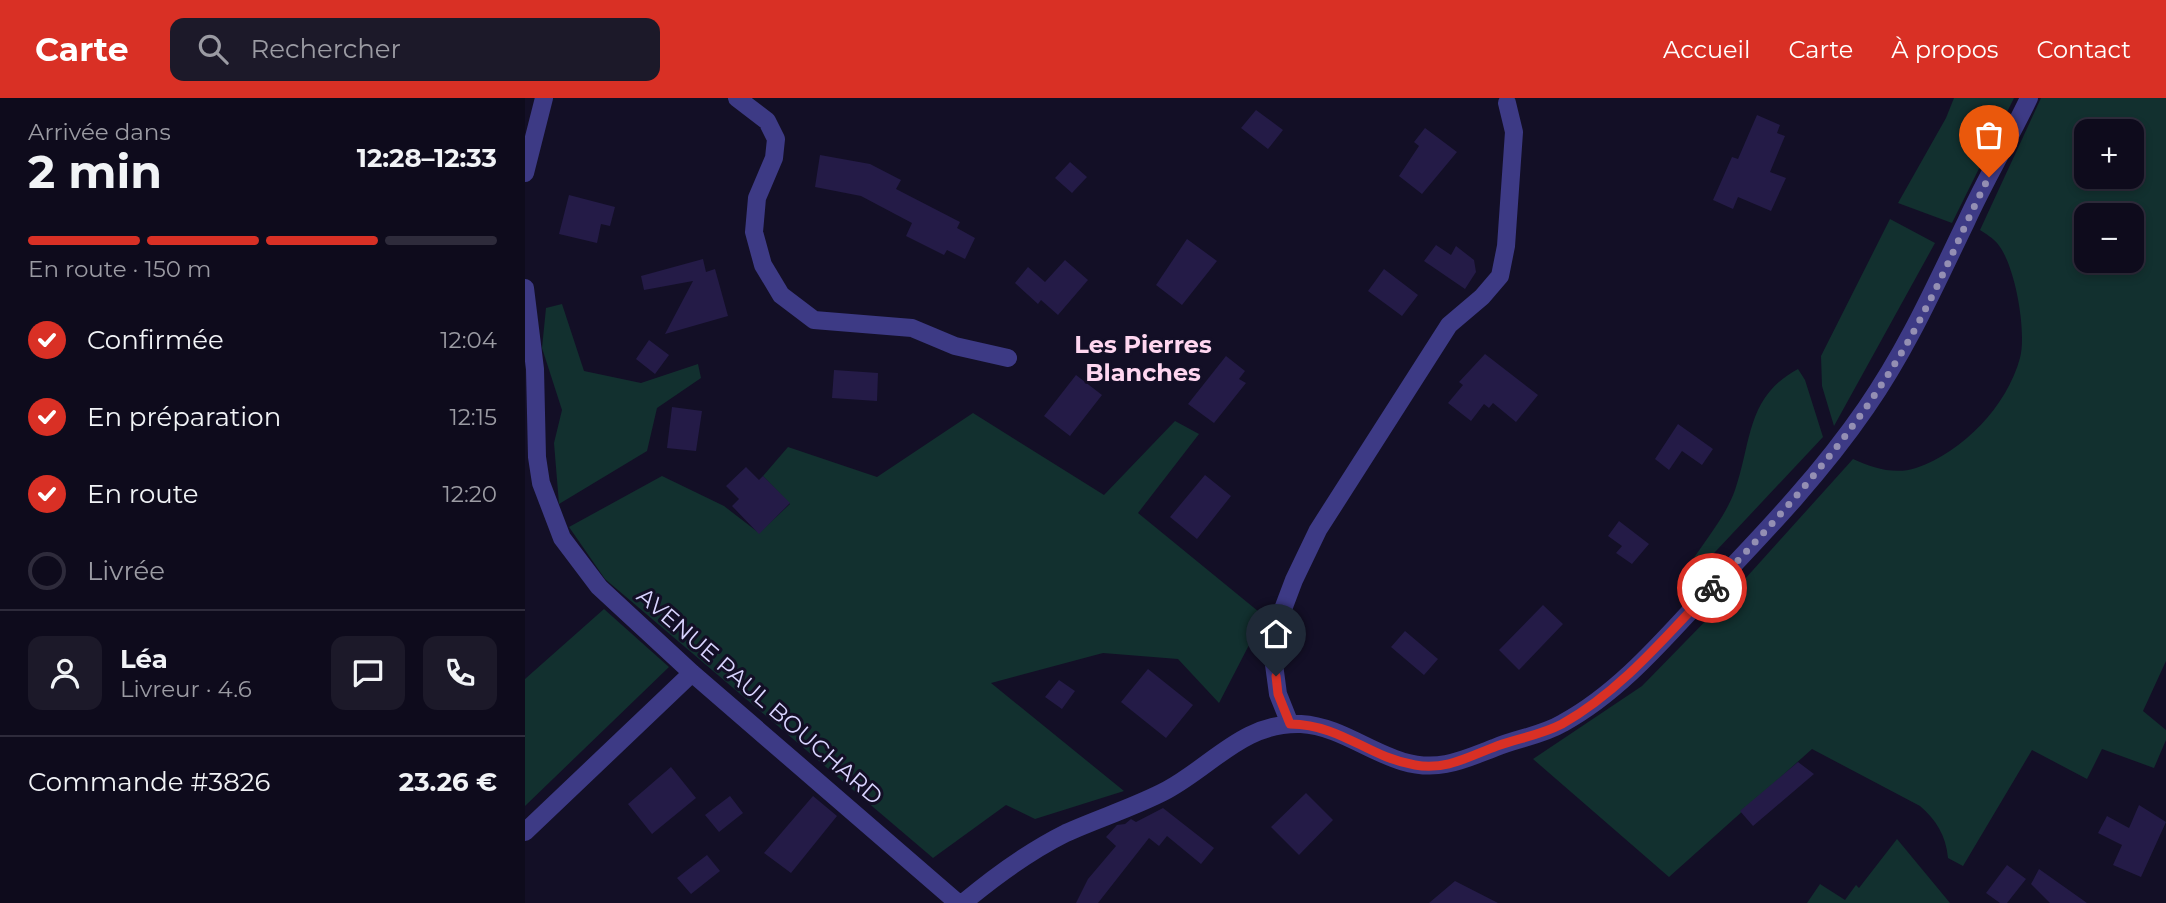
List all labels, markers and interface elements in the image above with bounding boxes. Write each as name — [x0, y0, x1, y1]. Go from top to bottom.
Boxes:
search box — [170, 18, 660, 81]
text: Carte — [35, 29, 128, 69]
icon: search — [194, 30, 232, 68]
text: Rechercher — [250, 33, 401, 65]
text: Accueil — [1663, 35, 1750, 64]
text: Carte — [1788, 35, 1853, 64]
text: À propos — [1891, 35, 1998, 64]
text: Contact — [2036, 35, 2131, 64]
pin — [1959, 105, 2019, 177]
icon: bag — [1970, 116, 2008, 154]
text: Arrivée dans — [28, 118, 171, 146]
map controls — [2074, 119, 2144, 273]
button: + — [2074, 119, 2144, 189]
text: 12:28–12:33 — [357, 142, 497, 174]
text: 2 min — [28, 143, 162, 200]
button: − — [2074, 203, 2144, 273]
text: En route · 150 m — [28, 255, 211, 283]
icon: check — [28, 321, 66, 359]
text: Confirmée — [87, 324, 224, 356]
text: 12:04 — [440, 326, 497, 354]
district label: Les Pierres Blanches — [1074, 330, 1212, 387]
icon: check — [28, 398, 66, 436]
text: En préparation — [87, 401, 281, 433]
text: 12:15 — [449, 403, 497, 431]
icon: check — [28, 475, 66, 513]
text: En route — [87, 478, 198, 510]
text: 12:20 — [443, 480, 497, 508]
courier — [1677, 553, 1747, 623]
text: Livrée — [87, 555, 165, 587]
icon: bike — [1693, 569, 1731, 607]
street label: AVENUE PAUL BOUCHARD — [631, 582, 889, 810]
pin — [1246, 604, 1306, 676]
icon: home — [1257, 615, 1295, 653]
button: person — [28, 636, 102, 710]
button: chat — [331, 636, 405, 710]
button: phone — [423, 636, 497, 710]
text: Léa — [120, 643, 168, 675]
text: Livreur · 4.6 — [120, 675, 252, 703]
text: Commande #3826 — [28, 766, 270, 798]
text: 23.26 € — [399, 766, 497, 798]

